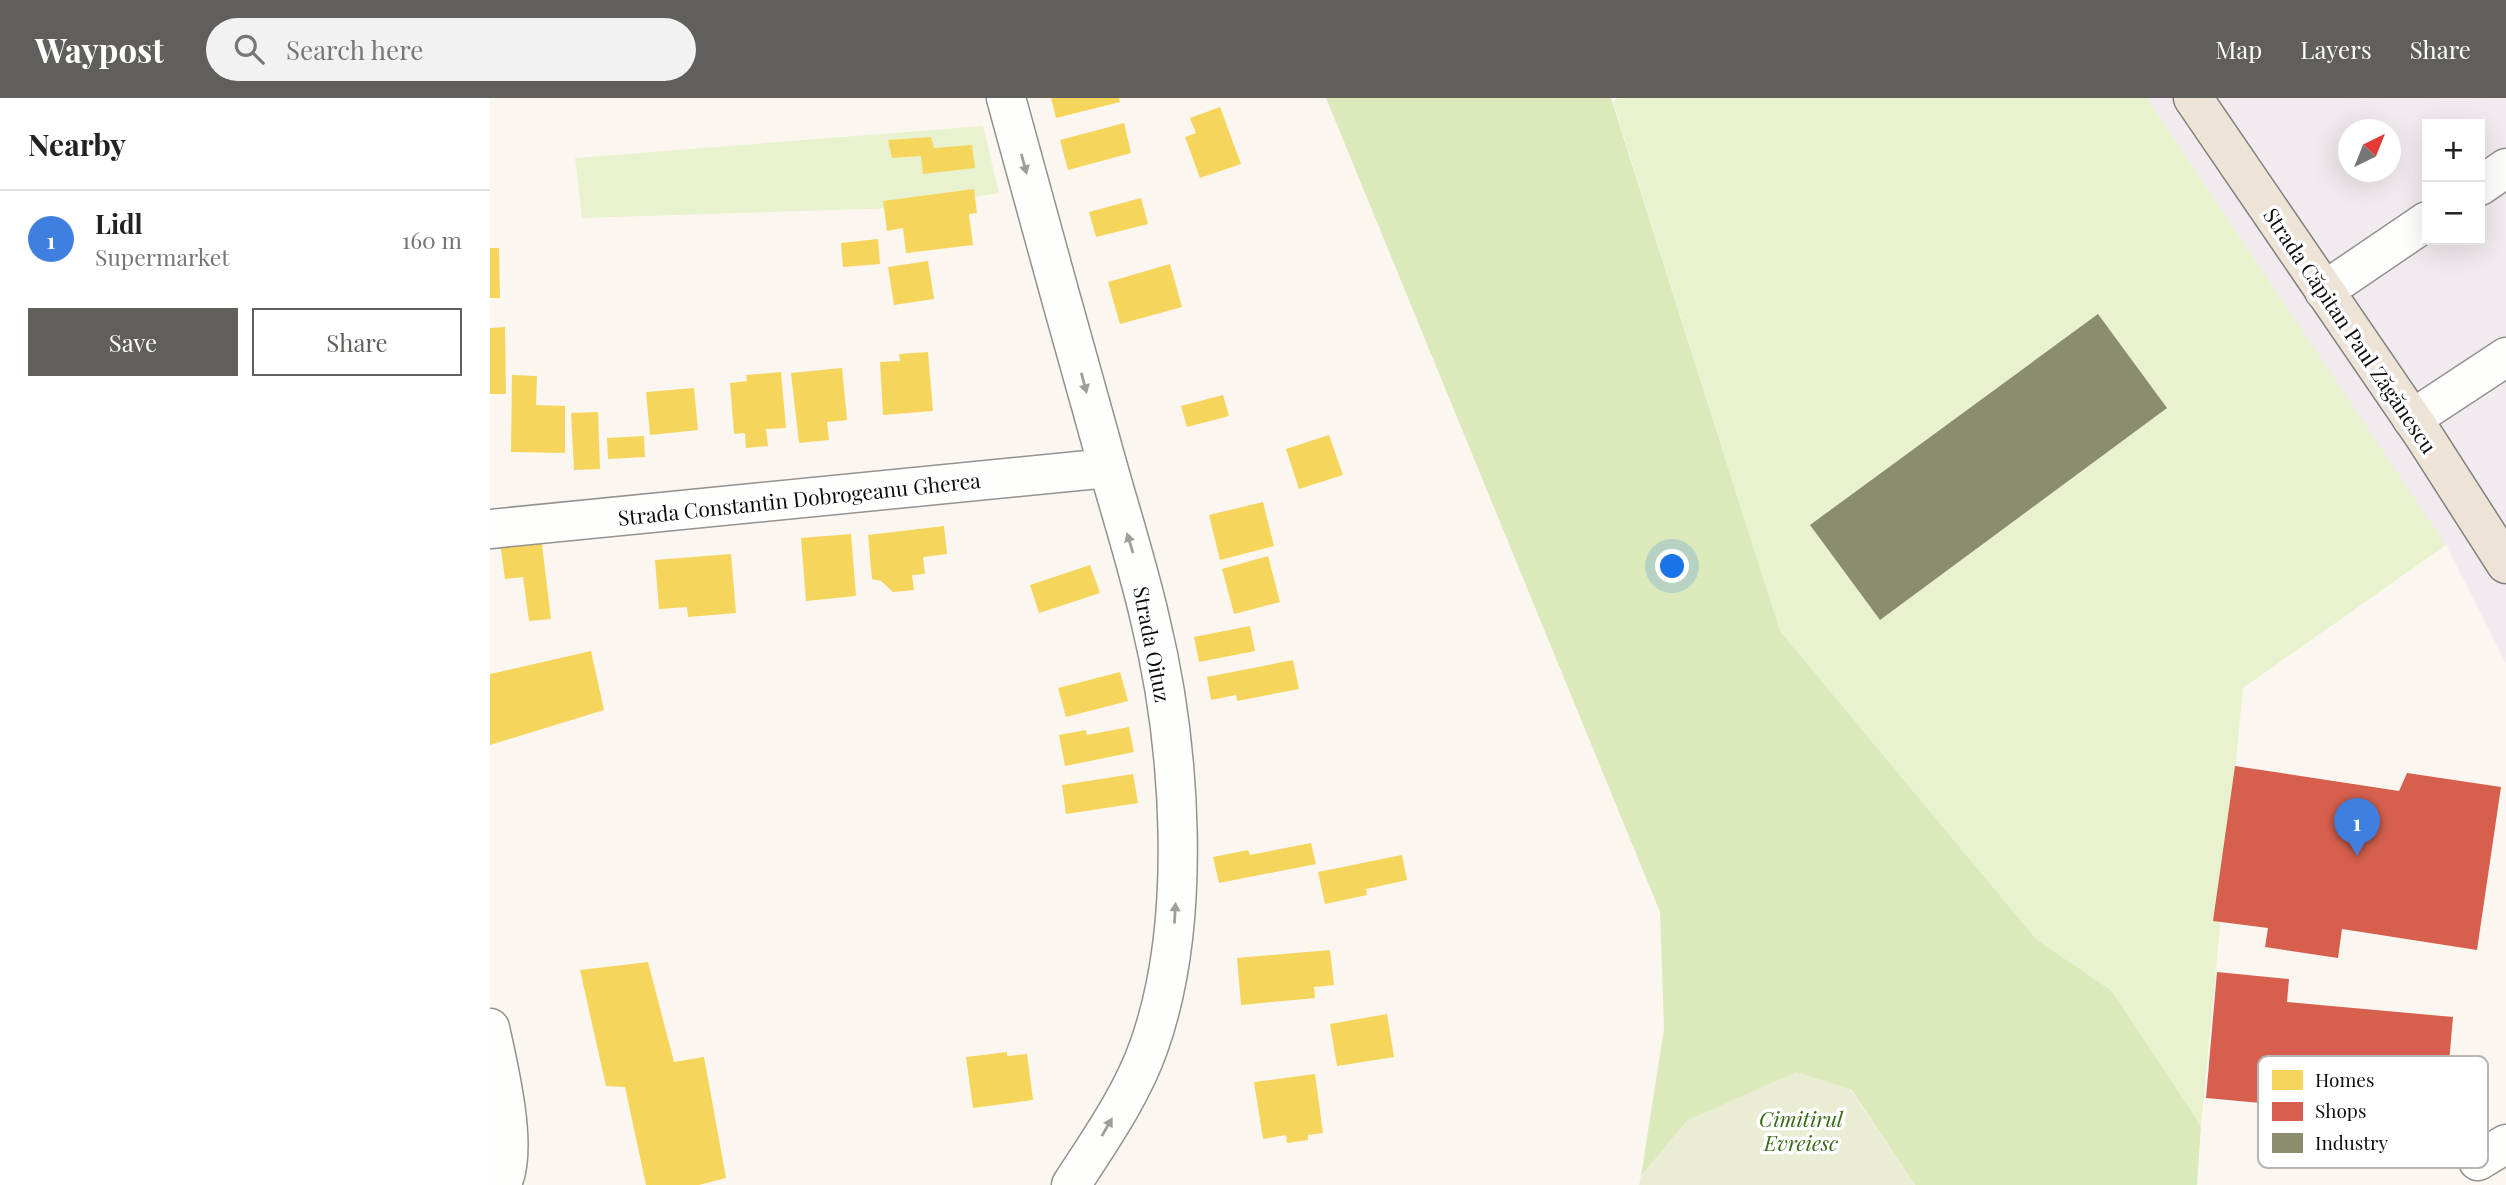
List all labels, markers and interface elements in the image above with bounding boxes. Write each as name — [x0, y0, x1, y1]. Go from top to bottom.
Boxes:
search box — [206, 18, 696, 81]
text: Waypost — [35, 27, 164, 71]
icon: search — [230, 30, 268, 68]
text: Search here — [286, 32, 423, 67]
text: Map — [2216, 33, 2262, 65]
text: Layers — [2300, 33, 2372, 65]
text: Share — [2410, 33, 2471, 65]
north arrow — [2338, 119, 2401, 182]
map controls — [2422, 119, 2485, 245]
button: + — [2422, 119, 2485, 182]
text: Nearby — [28, 124, 126, 164]
one-way arrow — [1019, 153, 1030, 175]
button: − — [2422, 182, 2485, 245]
street label: Strada Căpitan Paul Zăgănescu — [2258, 202, 2444, 458]
text: Lidl — [95, 206, 143, 241]
text: 1 — [47, 224, 55, 255]
text: 160 m — [402, 224, 462, 255]
text: Supermarket — [95, 241, 229, 272]
button: Save — [28, 308, 238, 376]
button: Share — [252, 308, 462, 376]
one-way arrow — [1080, 373, 1090, 394]
street label: Strada Constantin Dobrogeanu Gherea — [616, 465, 982, 531]
one-way arrow — [1125, 532, 1135, 553]
your location — [1655, 549, 1689, 583]
street label: Strada Oituz — [1128, 584, 1178, 704]
pin: 1 — [2334, 798, 2380, 856]
one-way arrow — [1170, 902, 1181, 924]
legend — [2258, 1056, 2488, 1168]
text: Homes — [2315, 1066, 2374, 1092]
text: Shops — [2315, 1097, 2366, 1123]
park label: Cimitirul Evreiesc — [1759, 1104, 1844, 1156]
one-way arrow — [1101, 1117, 1113, 1137]
text: Industry — [2315, 1129, 2389, 1155]

